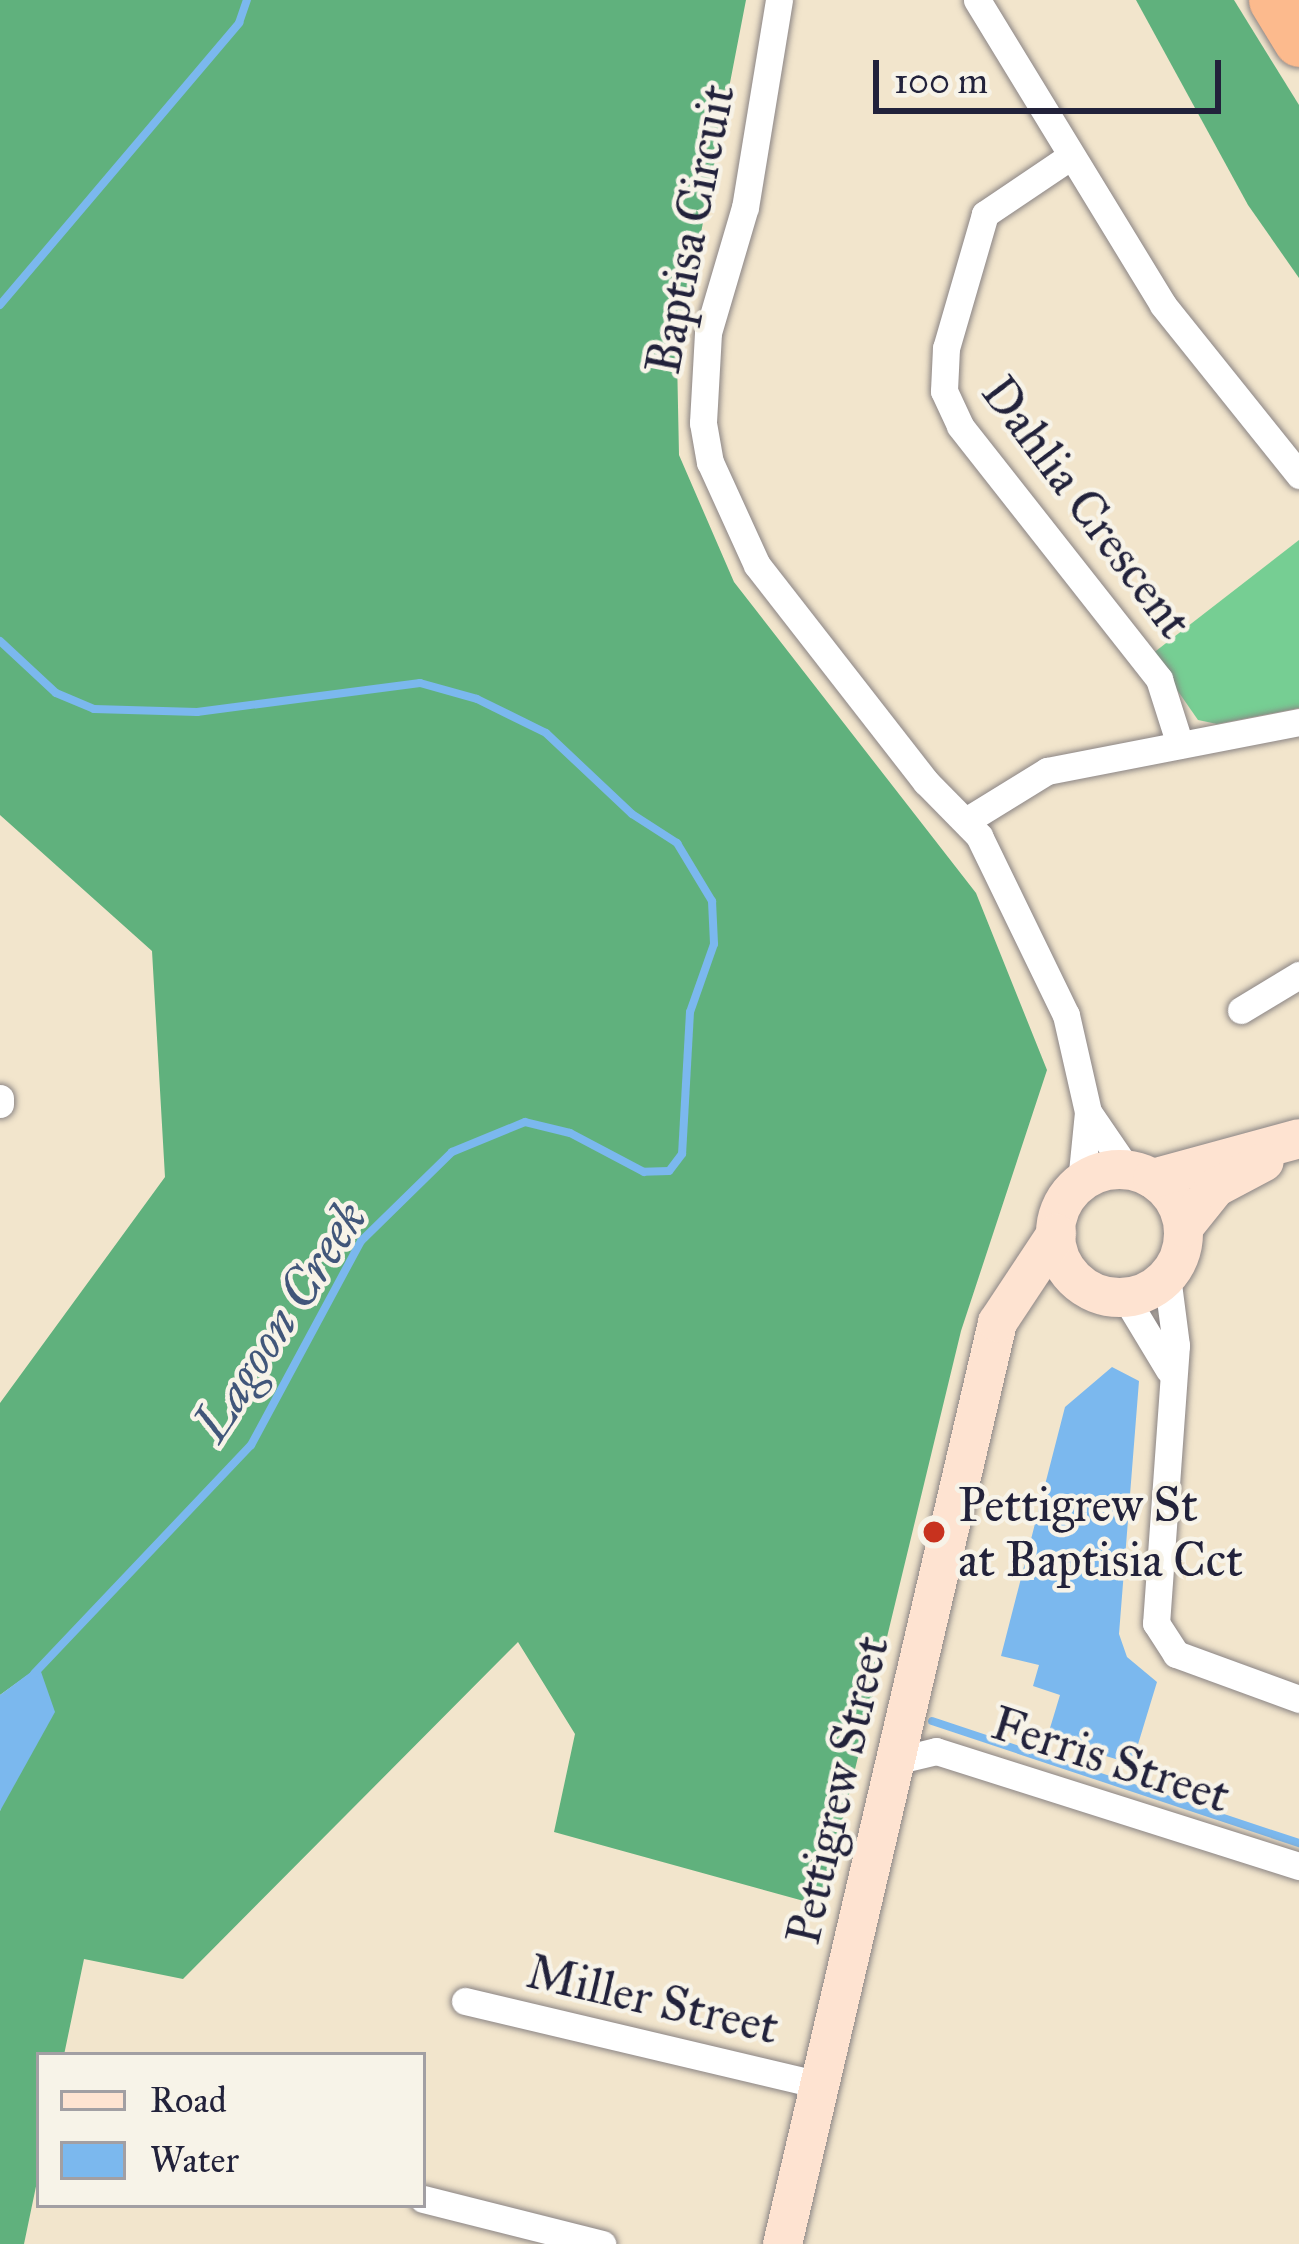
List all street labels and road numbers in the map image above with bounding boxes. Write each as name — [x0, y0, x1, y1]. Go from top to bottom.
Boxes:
street label: Baptisa Circuit — [634, 79, 746, 379]
street label: Dahlia Crescent — [970, 365, 1204, 649]
street label: Pettigrew Street — [774, 1630, 900, 1950]
street label: Ferris Street — [985, 1694, 1237, 1824]
street label: Miller Street — [522, 1942, 784, 2056]

